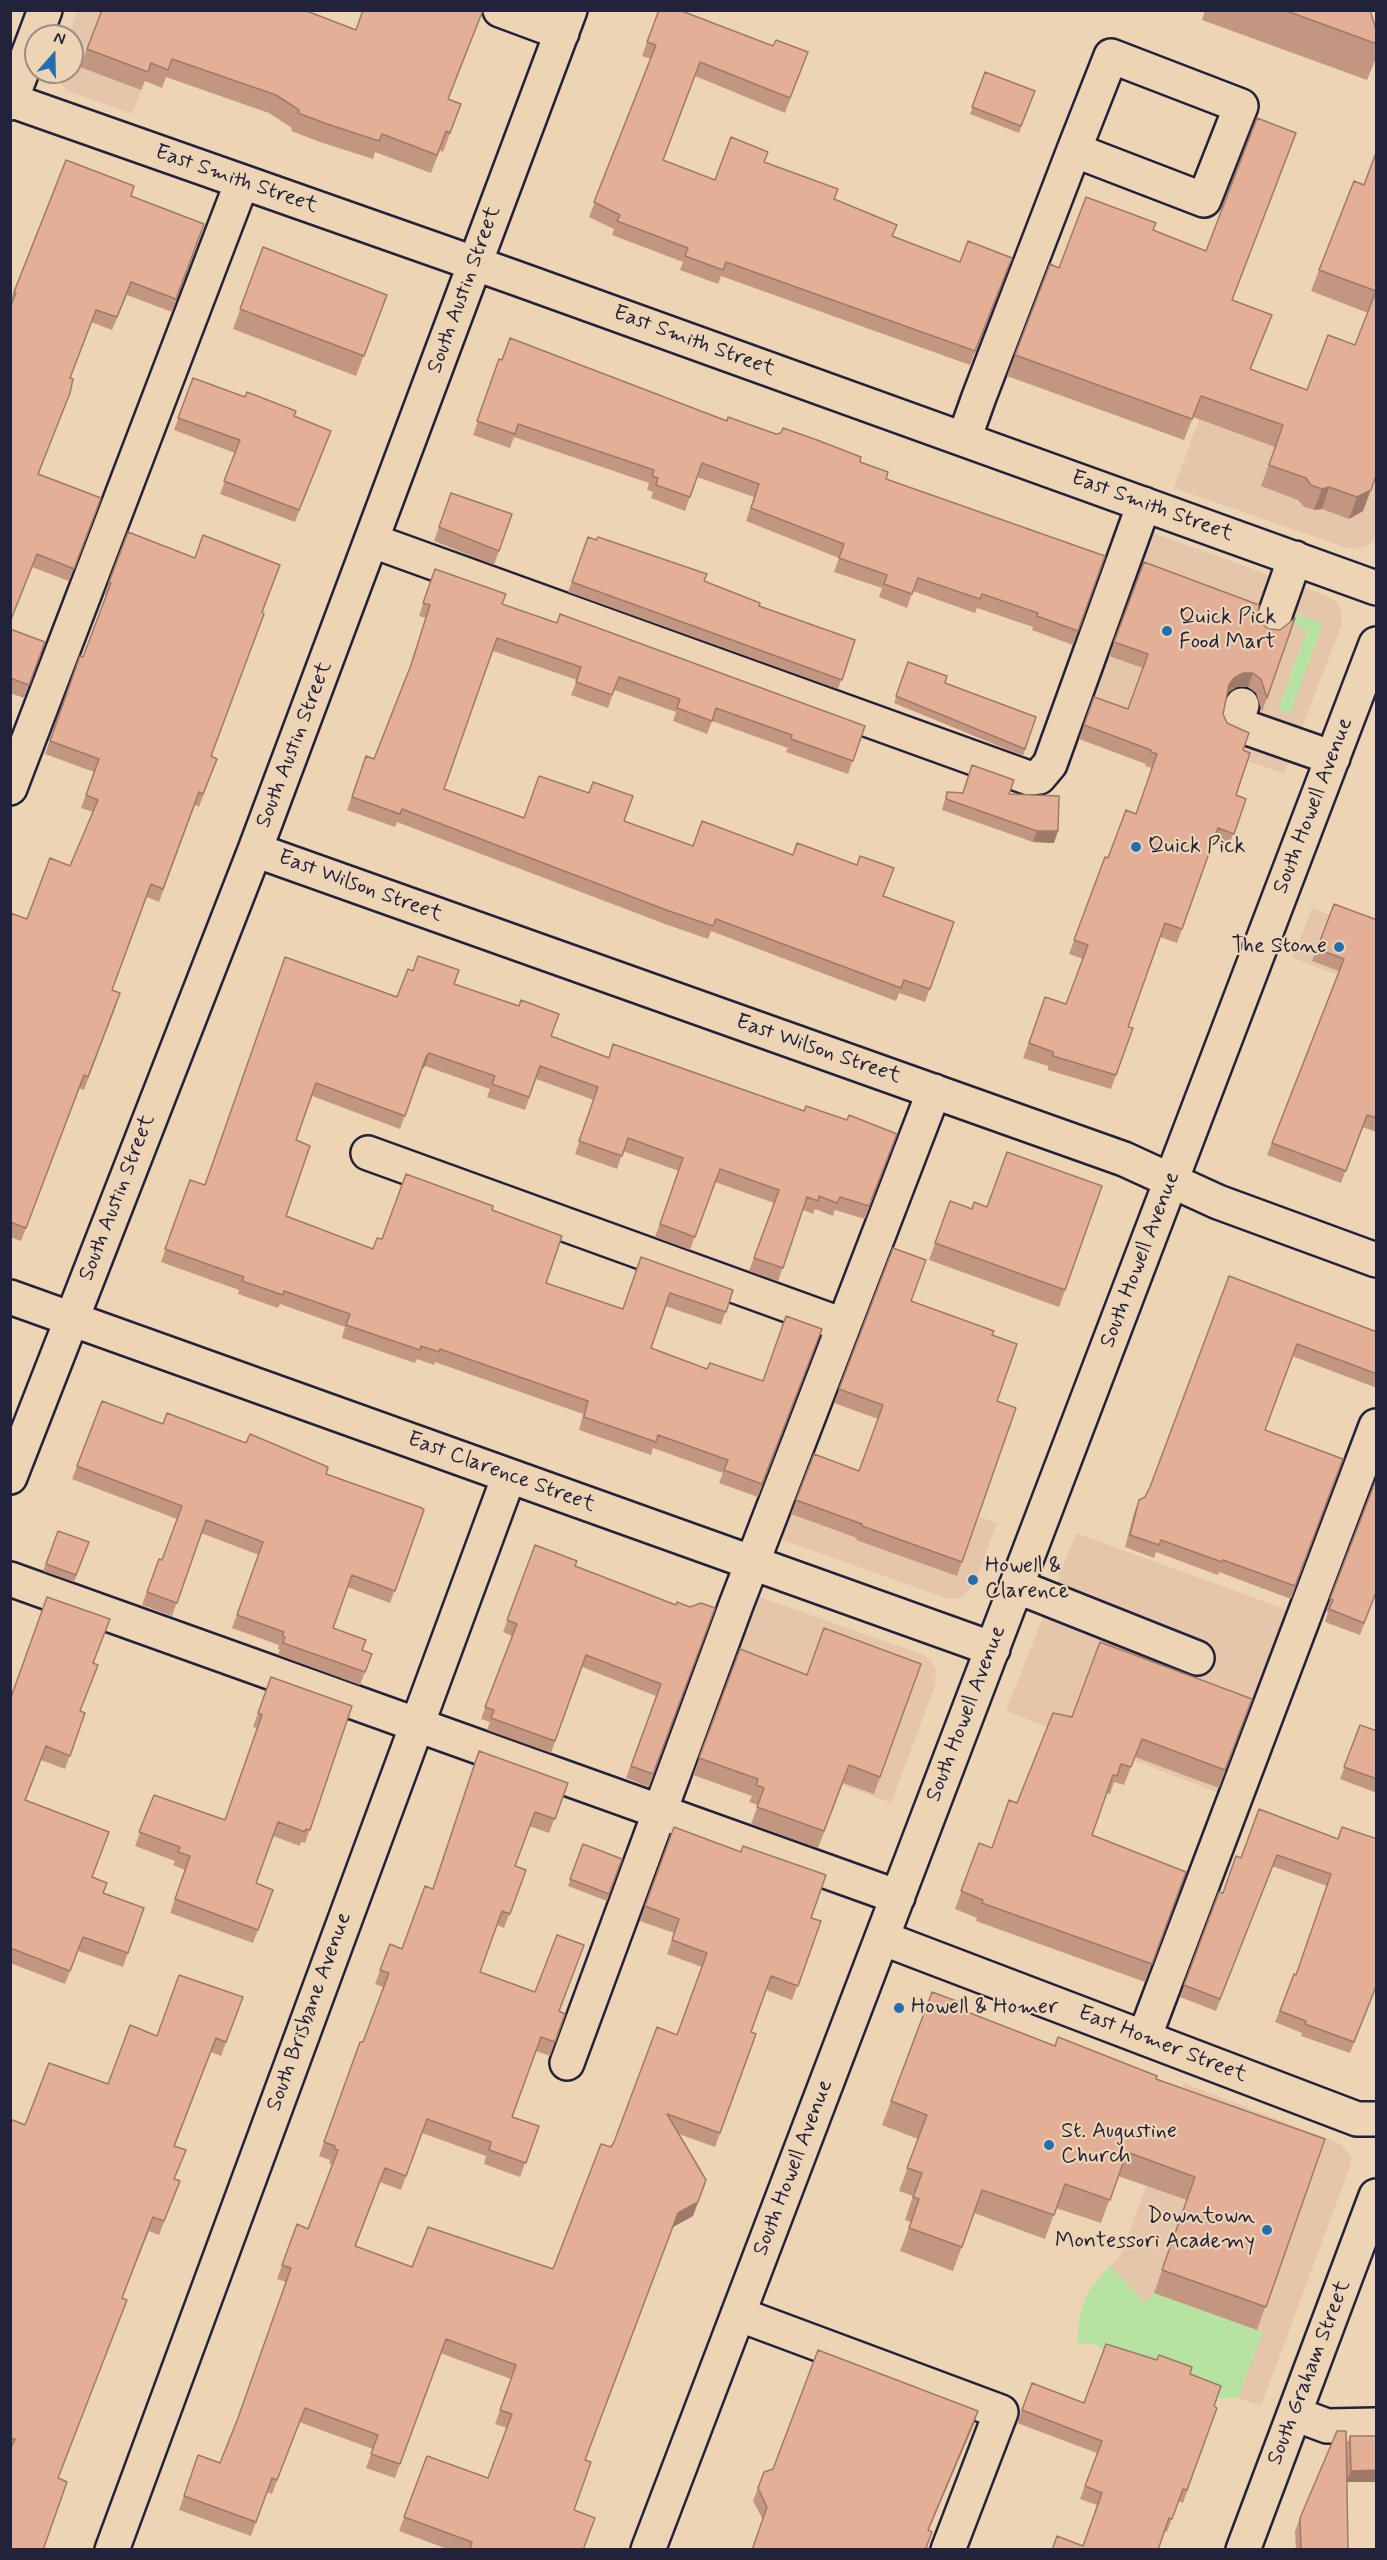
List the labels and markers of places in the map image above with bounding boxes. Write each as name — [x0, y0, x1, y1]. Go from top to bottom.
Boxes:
place label: Quick Pick Food Mart — [1179, 605, 1276, 656]
marker: Quick Pick Food Mart — [1160, 624, 1174, 638]
place label: Quick Pick — [1148, 834, 1245, 860]
marker: Quick Pick — [1129, 840, 1143, 854]
place label: The Stone — [1231, 934, 1327, 960]
marker: The Stone — [1332, 940, 1346, 954]
place label: Howell & Clarence — [985, 1554, 1069, 1606]
marker: Howell & Clarence — [966, 1573, 980, 1587]
place label: Howell & Homer — [911, 1995, 1058, 2021]
marker: Howell & Homer — [892, 2001, 906, 2015]
place label: St. Augustine Church — [1061, 2119, 1177, 2170]
marker: St. Augustine Church — [1042, 2138, 1056, 2152]
place label: Downtown Montessori Academy — [1055, 2204, 1255, 2256]
marker: Downtown Montessori Academy — [1260, 2223, 1274, 2237]

